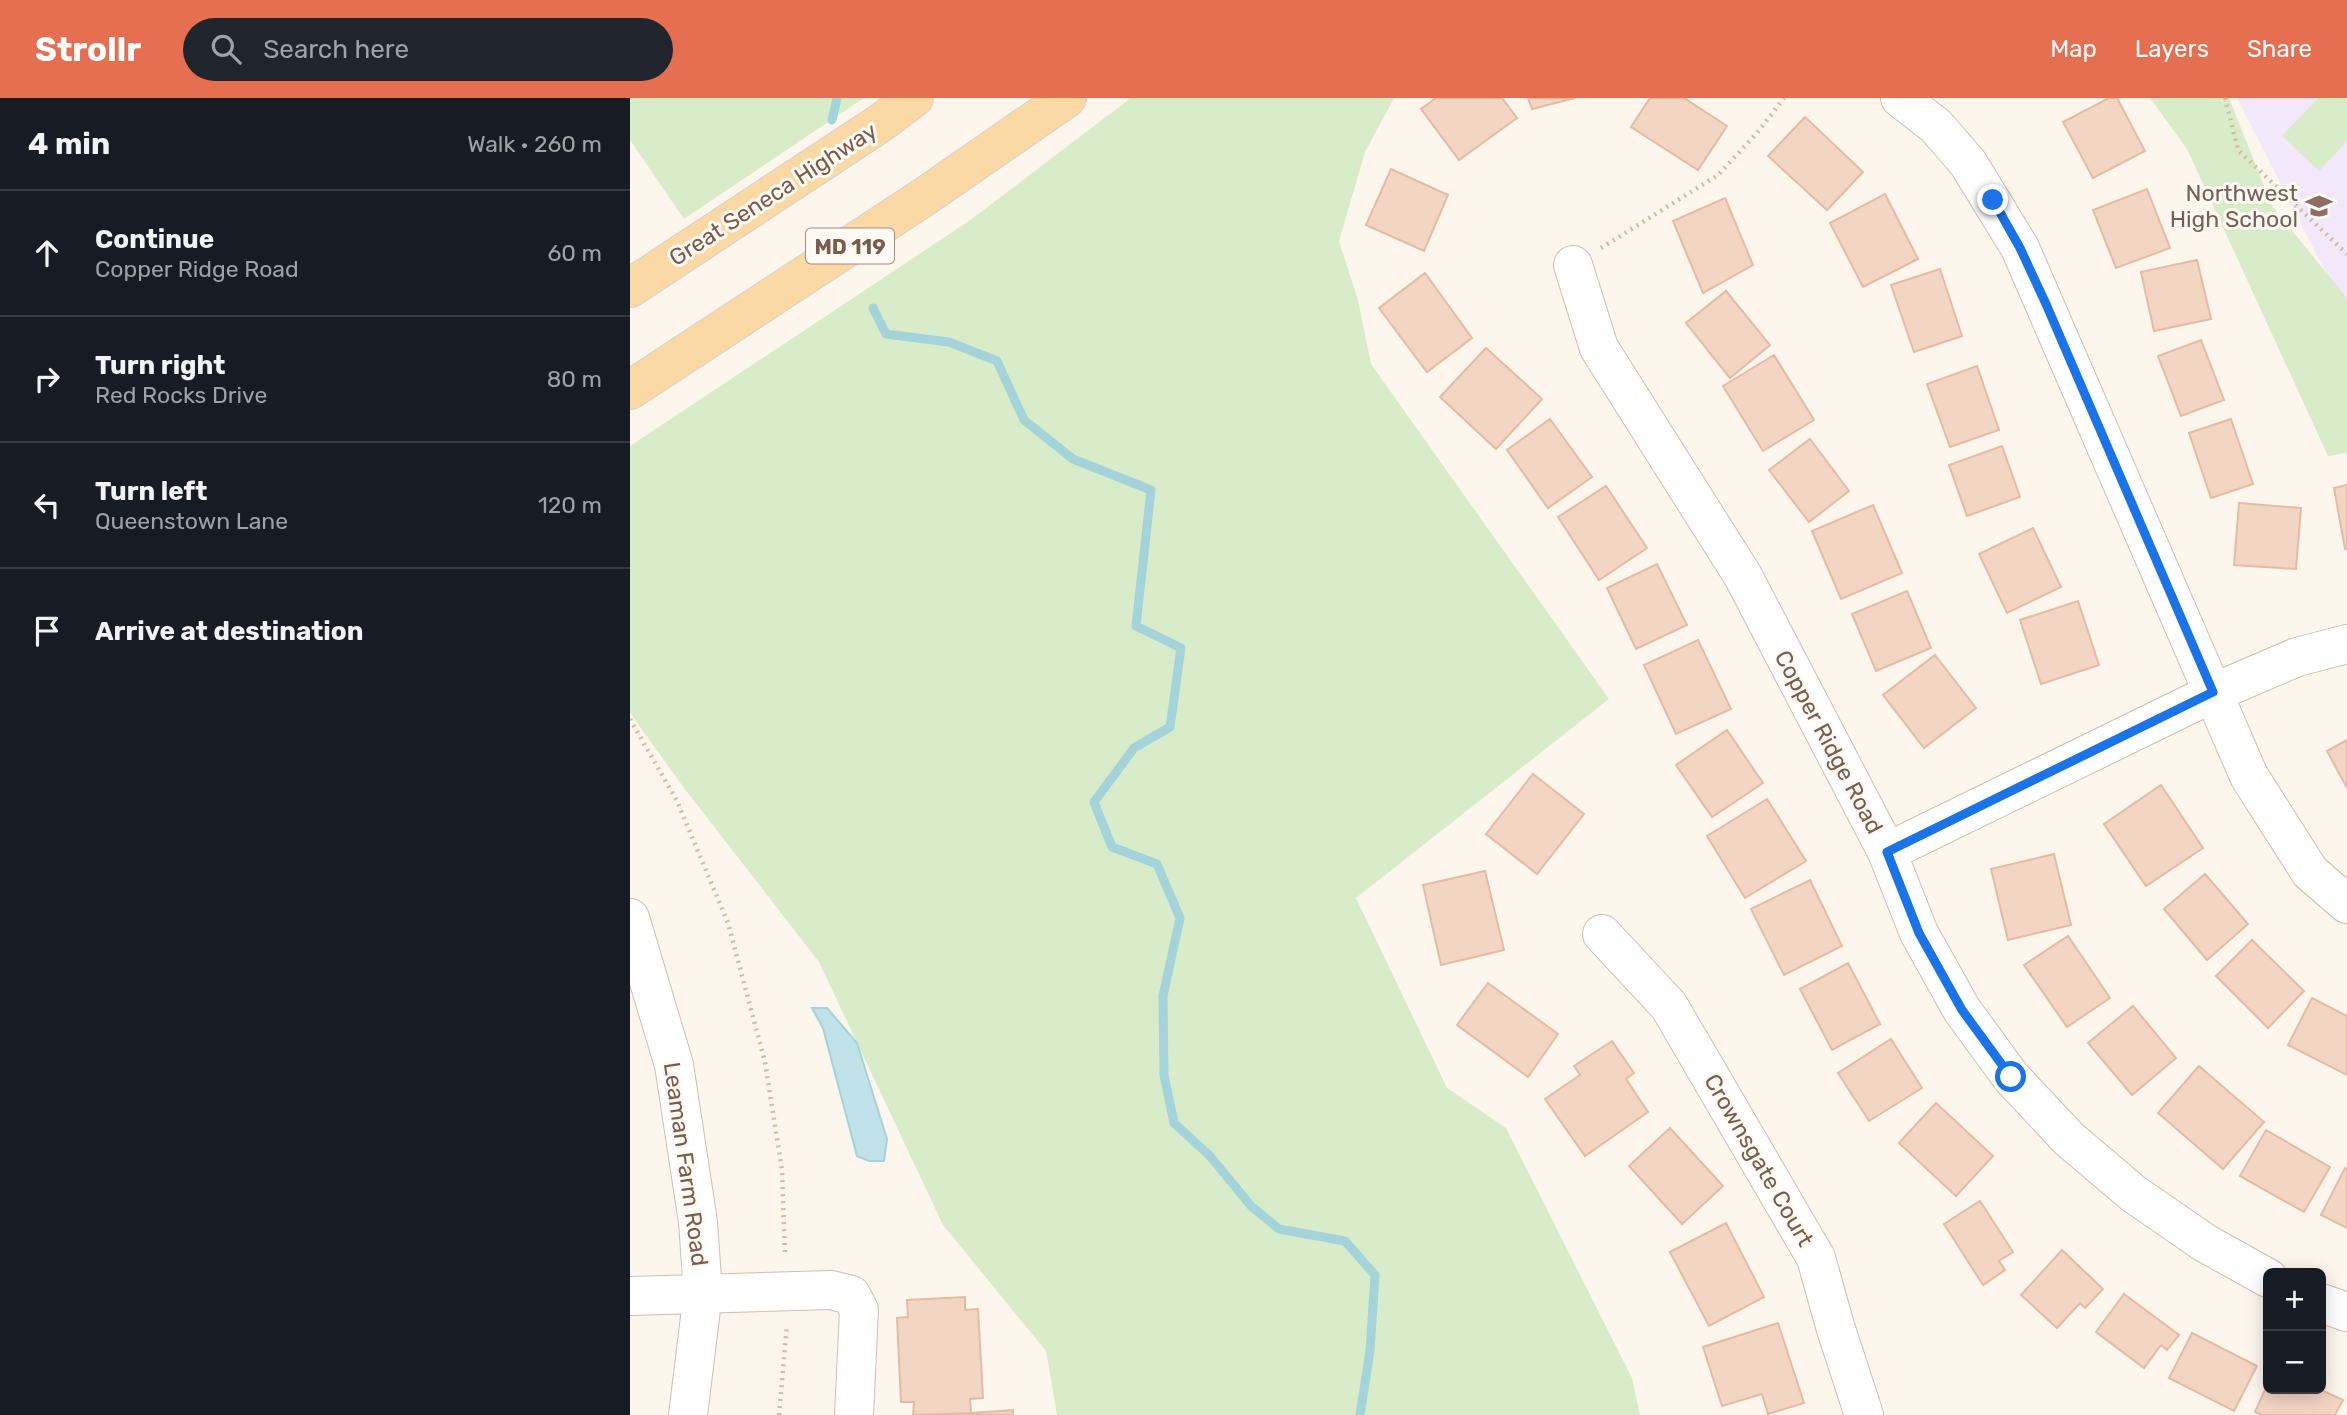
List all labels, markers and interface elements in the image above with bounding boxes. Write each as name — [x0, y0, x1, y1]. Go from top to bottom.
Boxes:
search box — [183, 18, 673, 81]
text: Strollr — [35, 30, 141, 69]
icon: search — [207, 30, 245, 68]
text: Search here — [263, 34, 409, 65]
text: Map — [2050, 35, 2097, 63]
text: Layers — [2135, 35, 2209, 63]
text: Share — [2247, 35, 2312, 63]
street label: Great Seneca Highway — [664, 116, 882, 272]
text: 4 min — [28, 126, 110, 162]
text: Walk · 260 m — [467, 130, 602, 158]
place label: Northwest High School — [2170, 179, 2298, 233]
route end — [1977, 184, 2008, 215]
school or university icon: Northwest High School — [2304, 191, 2334, 221]
text: Continue — [95, 224, 214, 255]
road number: MD 119 — [806, 228, 894, 264]
icon: ahead — [28, 234, 66, 272]
text: 60 m — [547, 239, 602, 267]
text: Copper Ridge Road — [95, 255, 299, 283]
text: Turn right — [95, 350, 225, 381]
icon: right — [28, 360, 66, 398]
text: 80 m — [547, 365, 602, 393]
text: Red Rocks Drive — [95, 381, 267, 409]
text: Turn left — [95, 476, 207, 507]
icon: left — [28, 486, 66, 524]
text: 120 m — [538, 491, 602, 519]
text: Queenstown Lane — [95, 507, 288, 535]
icon: arrive — [28, 612, 66, 650]
text: Arrive at destination — [95, 616, 363, 647]
street label: Copper Ridge Road — [1769, 645, 1889, 839]
street label: Leaman Farm Road — [658, 1060, 714, 1268]
route start — [1995, 1061, 2026, 1092]
street label: Crownsgate Court — [1698, 1069, 1820, 1251]
map controls — [2263, 1268, 2326, 1394]
button: + — [2263, 1268, 2326, 1331]
button: − — [2263, 1331, 2326, 1394]

